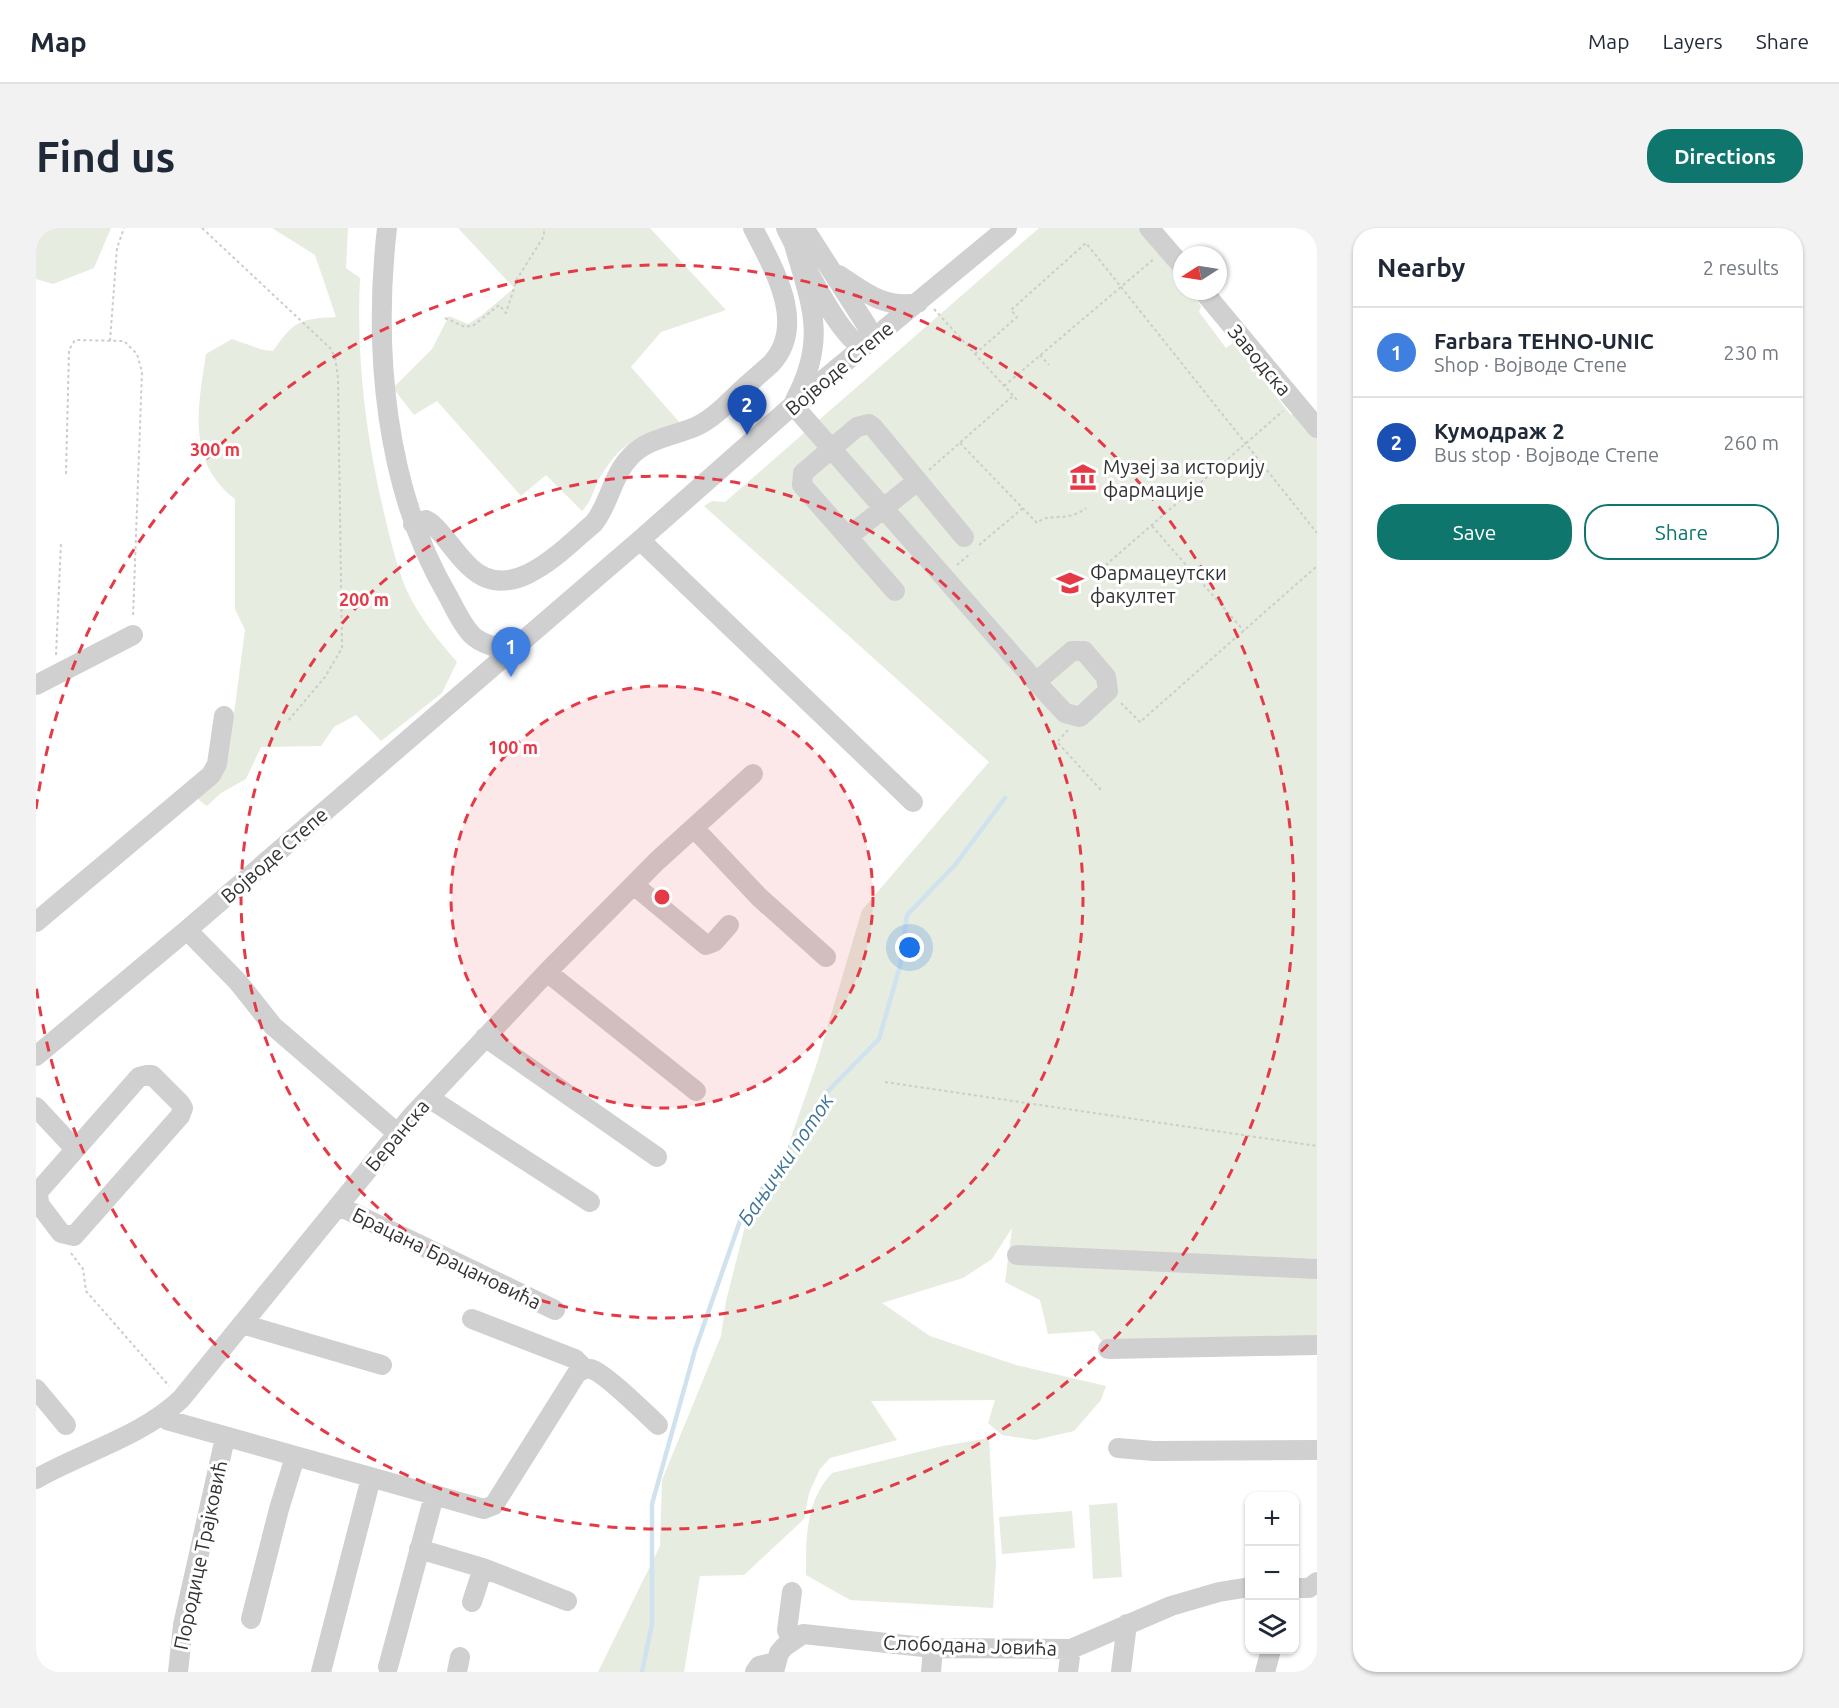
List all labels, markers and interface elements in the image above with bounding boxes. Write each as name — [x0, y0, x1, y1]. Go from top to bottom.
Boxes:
text: Map — [30, 26, 87, 57]
text: Map — [1588, 29, 1629, 53]
text: Layers — [1662, 29, 1723, 53]
text: Share — [1756, 29, 1809, 53]
button: Directions — [1647, 129, 1803, 183]
text: Find us — [36, 133, 175, 180]
north arrow — [1173, 246, 1227, 300]
text: Nearby — [1377, 253, 1465, 282]
text: 2 results — [1703, 256, 1779, 279]
street label: Војводе Степе — [780, 316, 898, 420]
street label: Заводска — [1224, 320, 1296, 400]
text: Farbara TEHNO-UNIC — [1434, 328, 1654, 353]
text: 1 — [1391, 341, 1402, 364]
text: 230 m — [1723, 341, 1779, 364]
text: Shop · Војводе Степе — [1434, 353, 1627, 376]
pin: 2 — [728, 386, 766, 435]
text: Кумодраж 2 — [1434, 418, 1565, 443]
text: 2 — [1391, 431, 1402, 454]
text: 260 m — [1723, 431, 1779, 454]
text: 300 m — [190, 439, 240, 459]
text: Bus stop · Војводе Степе — [1434, 443, 1659, 466]
place label: Музеј за историју фармације — [1103, 455, 1265, 501]
museum icon: Музеј за историју фармације — [1068, 462, 1098, 492]
button: Save — [1377, 504, 1572, 560]
button: Share — [1584, 504, 1779, 560]
place label: Фармацеутски факултет — [1090, 561, 1227, 607]
school or university icon: Фармацеутски факултет — [1055, 568, 1085, 598]
text: 200 m — [339, 589, 389, 609]
pin: 1 — [492, 628, 530, 677]
text: 100 m — [488, 737, 538, 757]
street label: Војводе Степе — [216, 802, 332, 908]
centre of rings — [652, 887, 672, 907]
your location — [895, 933, 924, 962]
water label: Бањички поток — [732, 1089, 838, 1229]
street label: Беранска — [360, 1094, 434, 1176]
street label: Брацана Брацановића — [349, 1202, 545, 1314]
street label: Породице Трајковић — [169, 1458, 231, 1652]
map controls — [1245, 1492, 1299, 1654]
button: + — [1245, 1492, 1299, 1546]
button: − — [1245, 1546, 1299, 1600]
button: layers — [1245, 1600, 1299, 1654]
street label: Слободана Јовића — [883, 1630, 1057, 1660]

